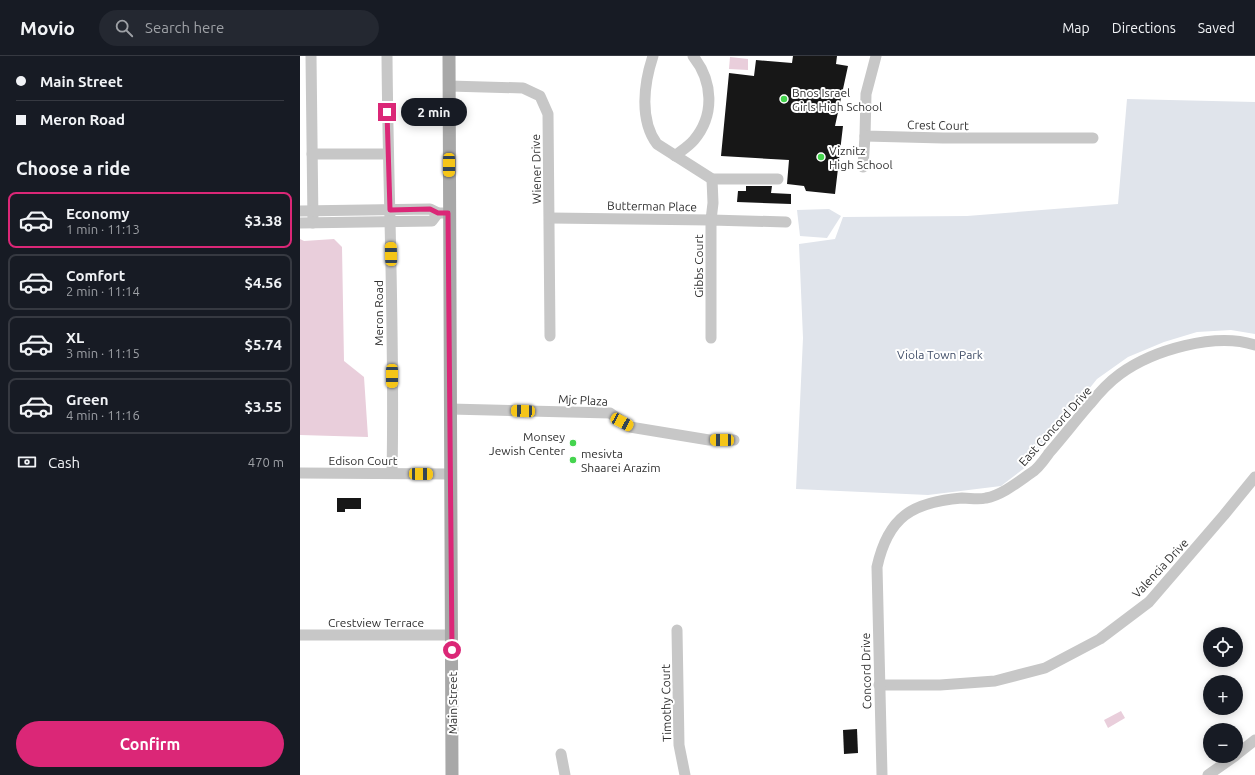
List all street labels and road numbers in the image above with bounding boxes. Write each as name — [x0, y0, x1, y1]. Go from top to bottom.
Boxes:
street label: Crest Court — [907, 118, 969, 132]
street label: Wiener Drive — [529, 134, 543, 204]
street label: Butterman Place — [607, 199, 697, 213]
street label: Gibbs Court — [692, 234, 705, 298]
street label: Meron Road — [372, 280, 385, 346]
street label: East Concord Drive — [1016, 384, 1094, 468]
street label: Mjc Plaza — [558, 392, 608, 408]
street label: Edison Court — [329, 454, 398, 467]
street label: Valencia Drive — [1129, 536, 1191, 600]
street label: Crestview Terrace — [328, 616, 424, 629]
street label: Concord Drive — [859, 633, 873, 709]
street label: Timothy Court — [659, 664, 673, 742]
street label: Main Street — [446, 671, 459, 734]

